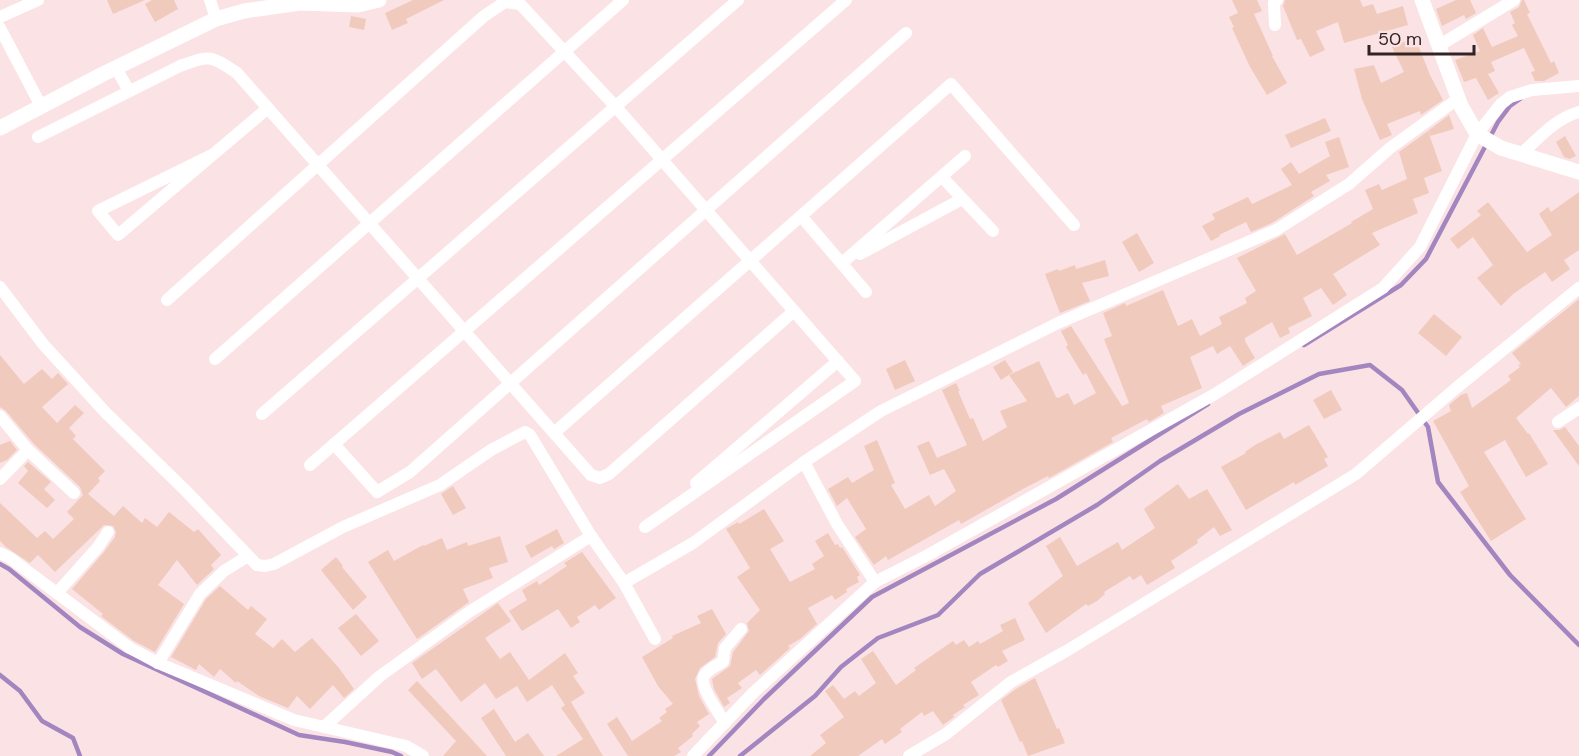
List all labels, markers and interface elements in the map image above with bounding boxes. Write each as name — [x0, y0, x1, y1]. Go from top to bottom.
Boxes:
scale bar — [1369, 18, 1474, 56]
text: 50 m — [1378, 27, 1422, 51]

